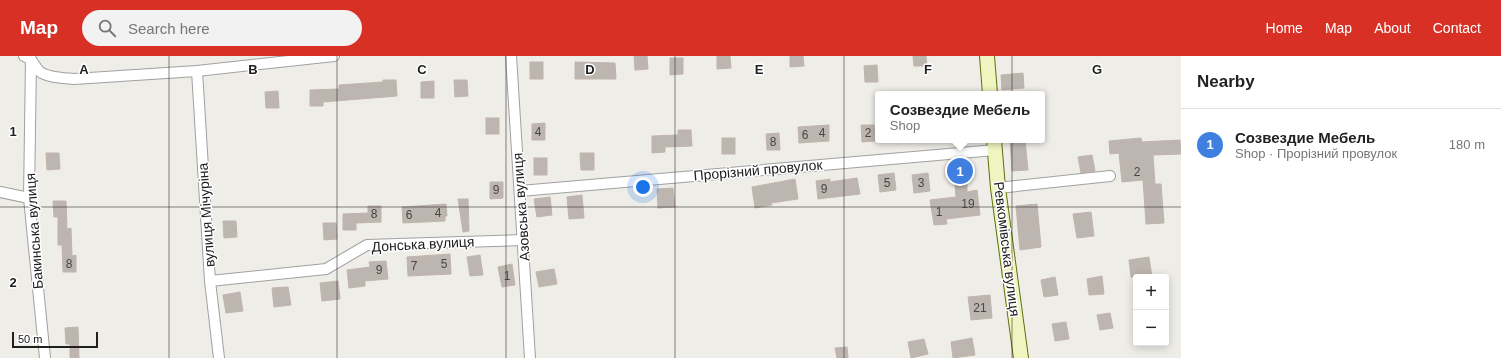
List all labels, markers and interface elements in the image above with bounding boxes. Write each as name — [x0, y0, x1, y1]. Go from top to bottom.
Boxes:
search box — [82, 10, 362, 46]
text: Map — [20, 17, 58, 38]
icon: search — [96, 17, 118, 39]
text: Search here — [128, 20, 210, 37]
text: Home — [1266, 20, 1303, 36]
text: Map — [1325, 20, 1352, 36]
text: About — [1374, 20, 1411, 36]
text: Contact — [1433, 20, 1481, 36]
text: A — [79, 62, 89, 77]
text: B — [248, 62, 258, 77]
text: C — [417, 62, 427, 77]
text: D — [585, 62, 595, 77]
text: E — [755, 62, 764, 77]
text: F — [924, 62, 932, 77]
text: G — [1092, 62, 1102, 77]
text: Nearby — [1197, 72, 1255, 91]
popup — [875, 91, 1045, 143]
text: Созвездие Мебель — [890, 101, 1030, 118]
text: Shop — [890, 118, 920, 133]
text: 1 — [9, 124, 17, 139]
house number: 4 — [535, 125, 542, 139]
house number: 4 — [819, 126, 826, 140]
house number: 2 — [865, 126, 872, 140]
house number: 6 — [802, 128, 809, 142]
text: Созвездие Мебель — [1235, 129, 1375, 146]
house number: 8 — [770, 135, 777, 149]
text: 1 — [1206, 137, 1214, 152]
text: 180 m — [1449, 137, 1485, 152]
text: Shop · Прорізний провулок — [1235, 146, 1397, 161]
street label: Азовська вулиця — [509, 152, 533, 262]
street label: Прорізний провулок — [693, 156, 824, 184]
pin: 1 — [947, 156, 973, 186]
street label: вулиця Мічуріна — [194, 162, 218, 268]
house number: 2 — [1134, 165, 1141, 179]
street label: Бакинська вулиця — [22, 172, 46, 290]
house number: 5 — [884, 176, 891, 190]
house number: 3 — [918, 176, 925, 190]
your location — [633, 177, 653, 197]
street label: Ревкомівська вулиця — [991, 181, 1023, 317]
house number: 9 — [821, 182, 828, 196]
house number: 9 — [493, 183, 500, 197]
house number: 19 — [961, 197, 975, 211]
house number: 1 — [936, 205, 943, 219]
house number: 4 — [435, 206, 442, 220]
house number: 8 — [371, 207, 378, 221]
house number: 6 — [406, 208, 413, 222]
street label: Донська вулиця — [371, 233, 475, 255]
house number: 8 — [66, 257, 73, 271]
house number: 5 — [441, 257, 448, 271]
house number: 7 — [411, 259, 418, 273]
house number: 9 — [376, 263, 383, 277]
house number: 1 — [504, 269, 511, 283]
map controls — [1133, 274, 1169, 346]
button: + — [1133, 274, 1169, 310]
text: 2 — [9, 275, 17, 290]
house number: 21 — [973, 301, 987, 315]
button: − — [1133, 310, 1169, 346]
scale bar — [12, 330, 98, 349]
text: 50 m — [18, 333, 42, 345]

